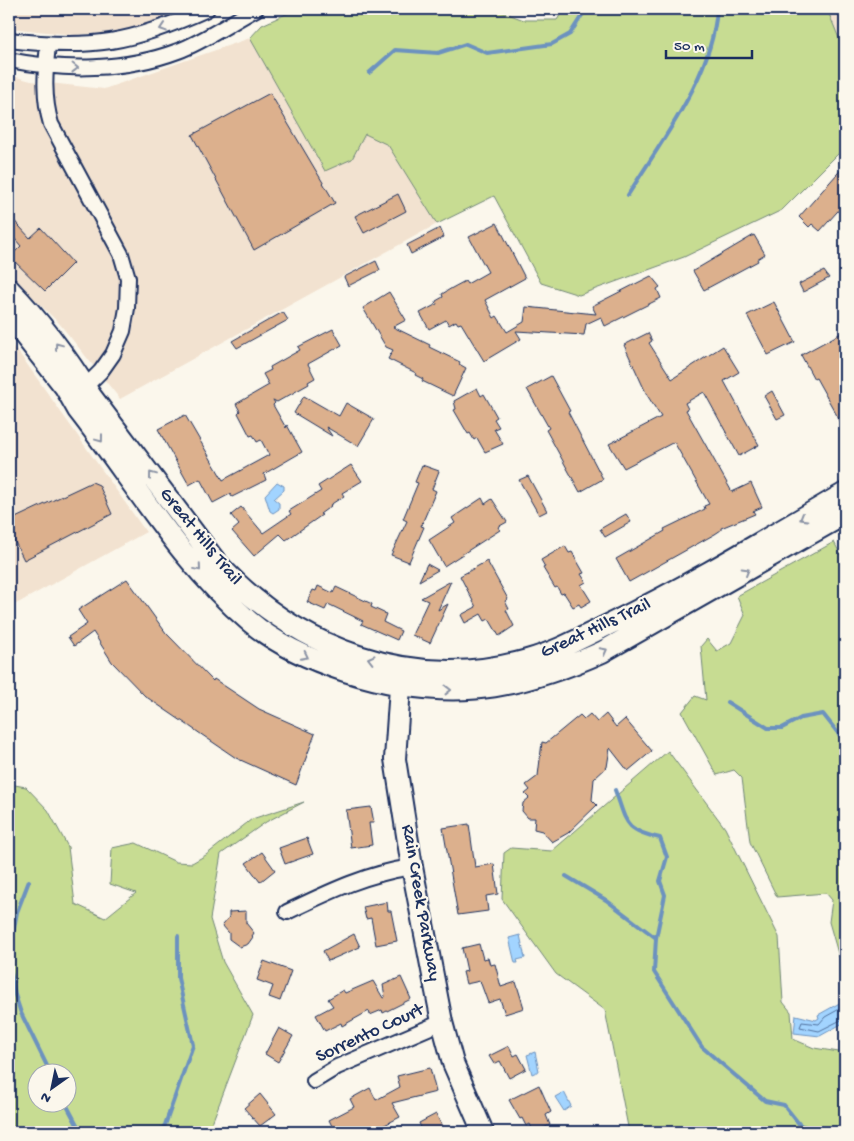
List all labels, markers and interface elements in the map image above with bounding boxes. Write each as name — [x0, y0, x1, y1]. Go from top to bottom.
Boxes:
one-way arrow — [159, 22, 168, 32]
scale bar — [666, 28, 753, 60]
text: 50 m — [674, 38, 705, 56]
one-way arrow — [71, 62, 79, 73]
one-way arrow — [55, 343, 63, 352]
one-way arrow — [94, 433, 103, 443]
one-way arrow — [149, 472, 157, 481]
street label: Great Hills Trail — [154, 484, 246, 590]
one-way arrow — [799, 511, 808, 521]
one-way arrow — [193, 563, 202, 572]
one-way arrow — [740, 567, 749, 577]
street label: Great Hills Trail — [537, 593, 655, 665]
one-way arrow — [599, 647, 608, 657]
one-way arrow — [300, 649, 309, 660]
one-way arrow — [366, 654, 375, 665]
one-way arrow — [444, 685, 452, 695]
street label: Rain Creek Parkway — [395, 823, 445, 984]
street label: Sorrento Court — [312, 998, 430, 1069]
north arrow — [28, 1064, 78, 1114]
text: N — [38, 1087, 55, 1106]

